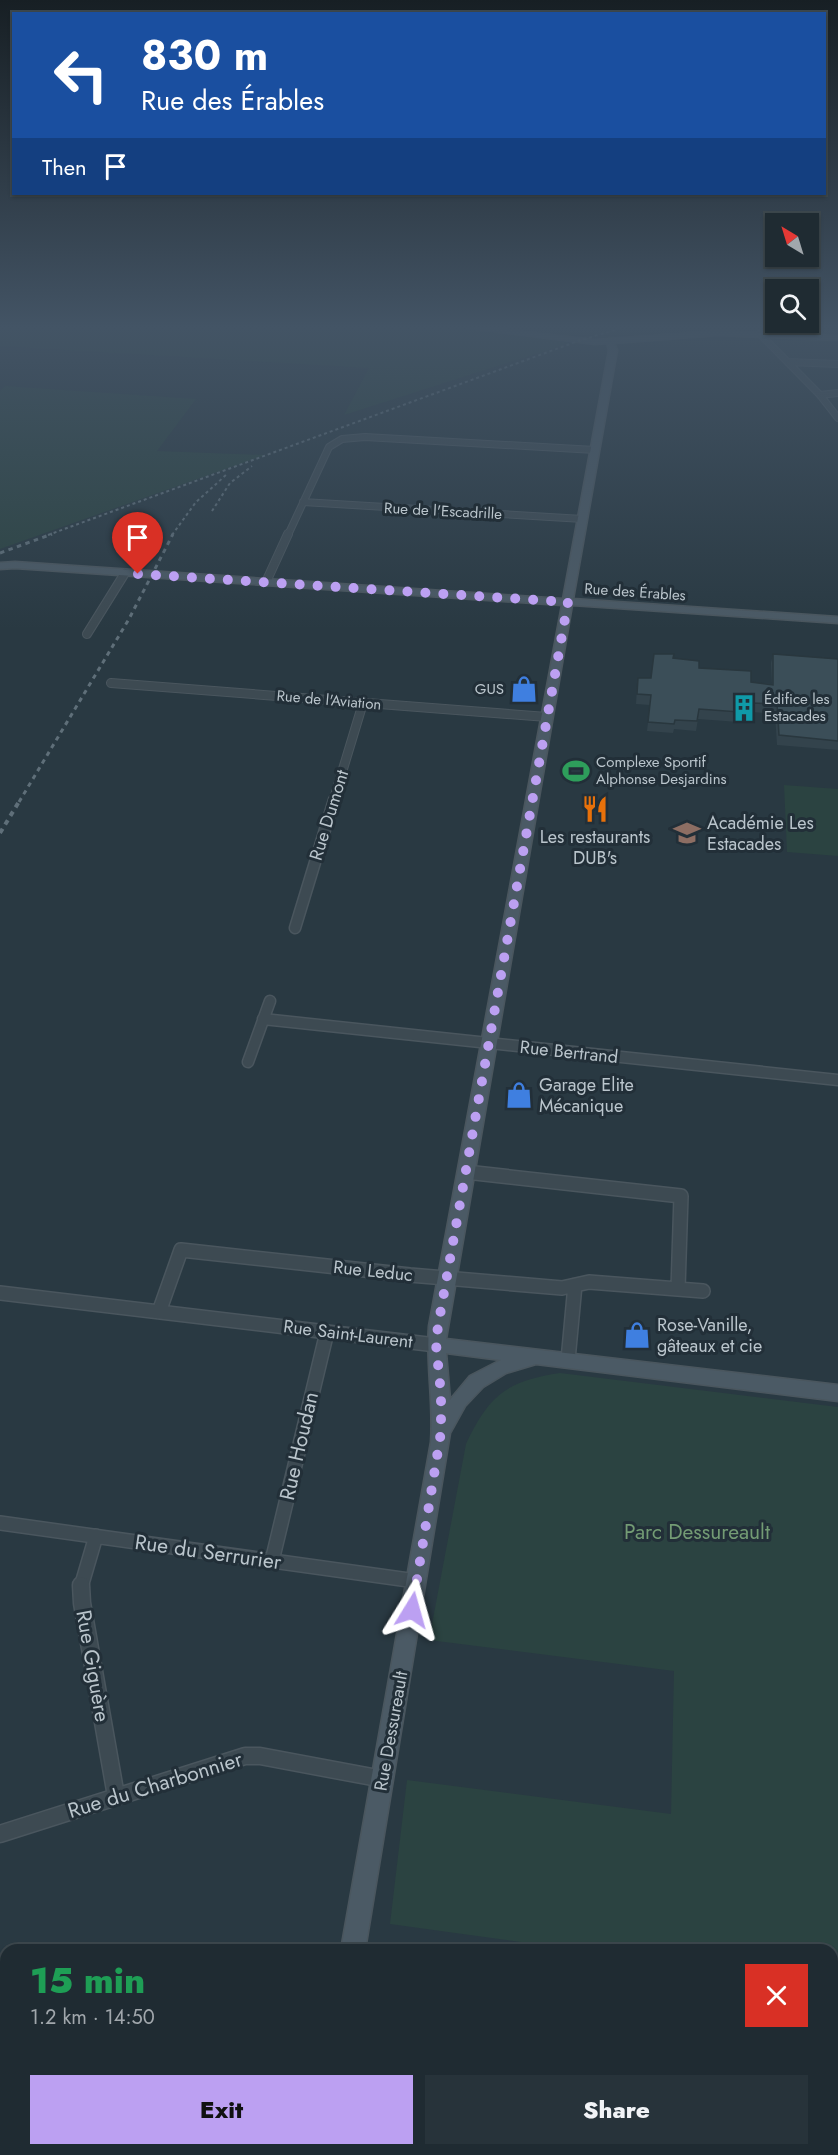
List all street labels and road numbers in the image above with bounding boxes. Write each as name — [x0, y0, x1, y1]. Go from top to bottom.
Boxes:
street label: Rue de l'Escadrille — [384, 497, 503, 525]
street label: Rue des Érables — [584, 577, 686, 607]
street label: Rue de l'Aviation — [276, 684, 382, 716]
street label: Rue Dumont — [303, 766, 355, 864]
street label: Rue Bertrand — [519, 1034, 619, 1070]
street label: Rue Leduc — [332, 1254, 414, 1288]
street label: Rue Saint-Laurent — [282, 1313, 415, 1355]
street label: Rue Houdan — [272, 1389, 326, 1503]
street label: Rue du Serrurier — [133, 1527, 284, 1577]
street label: Rue Giguère — [68, 1608, 118, 1724]
street label: Rue Dessureault — [368, 1668, 414, 1793]
street label: Rue du Charbonnier — [64, 1744, 247, 1826]

